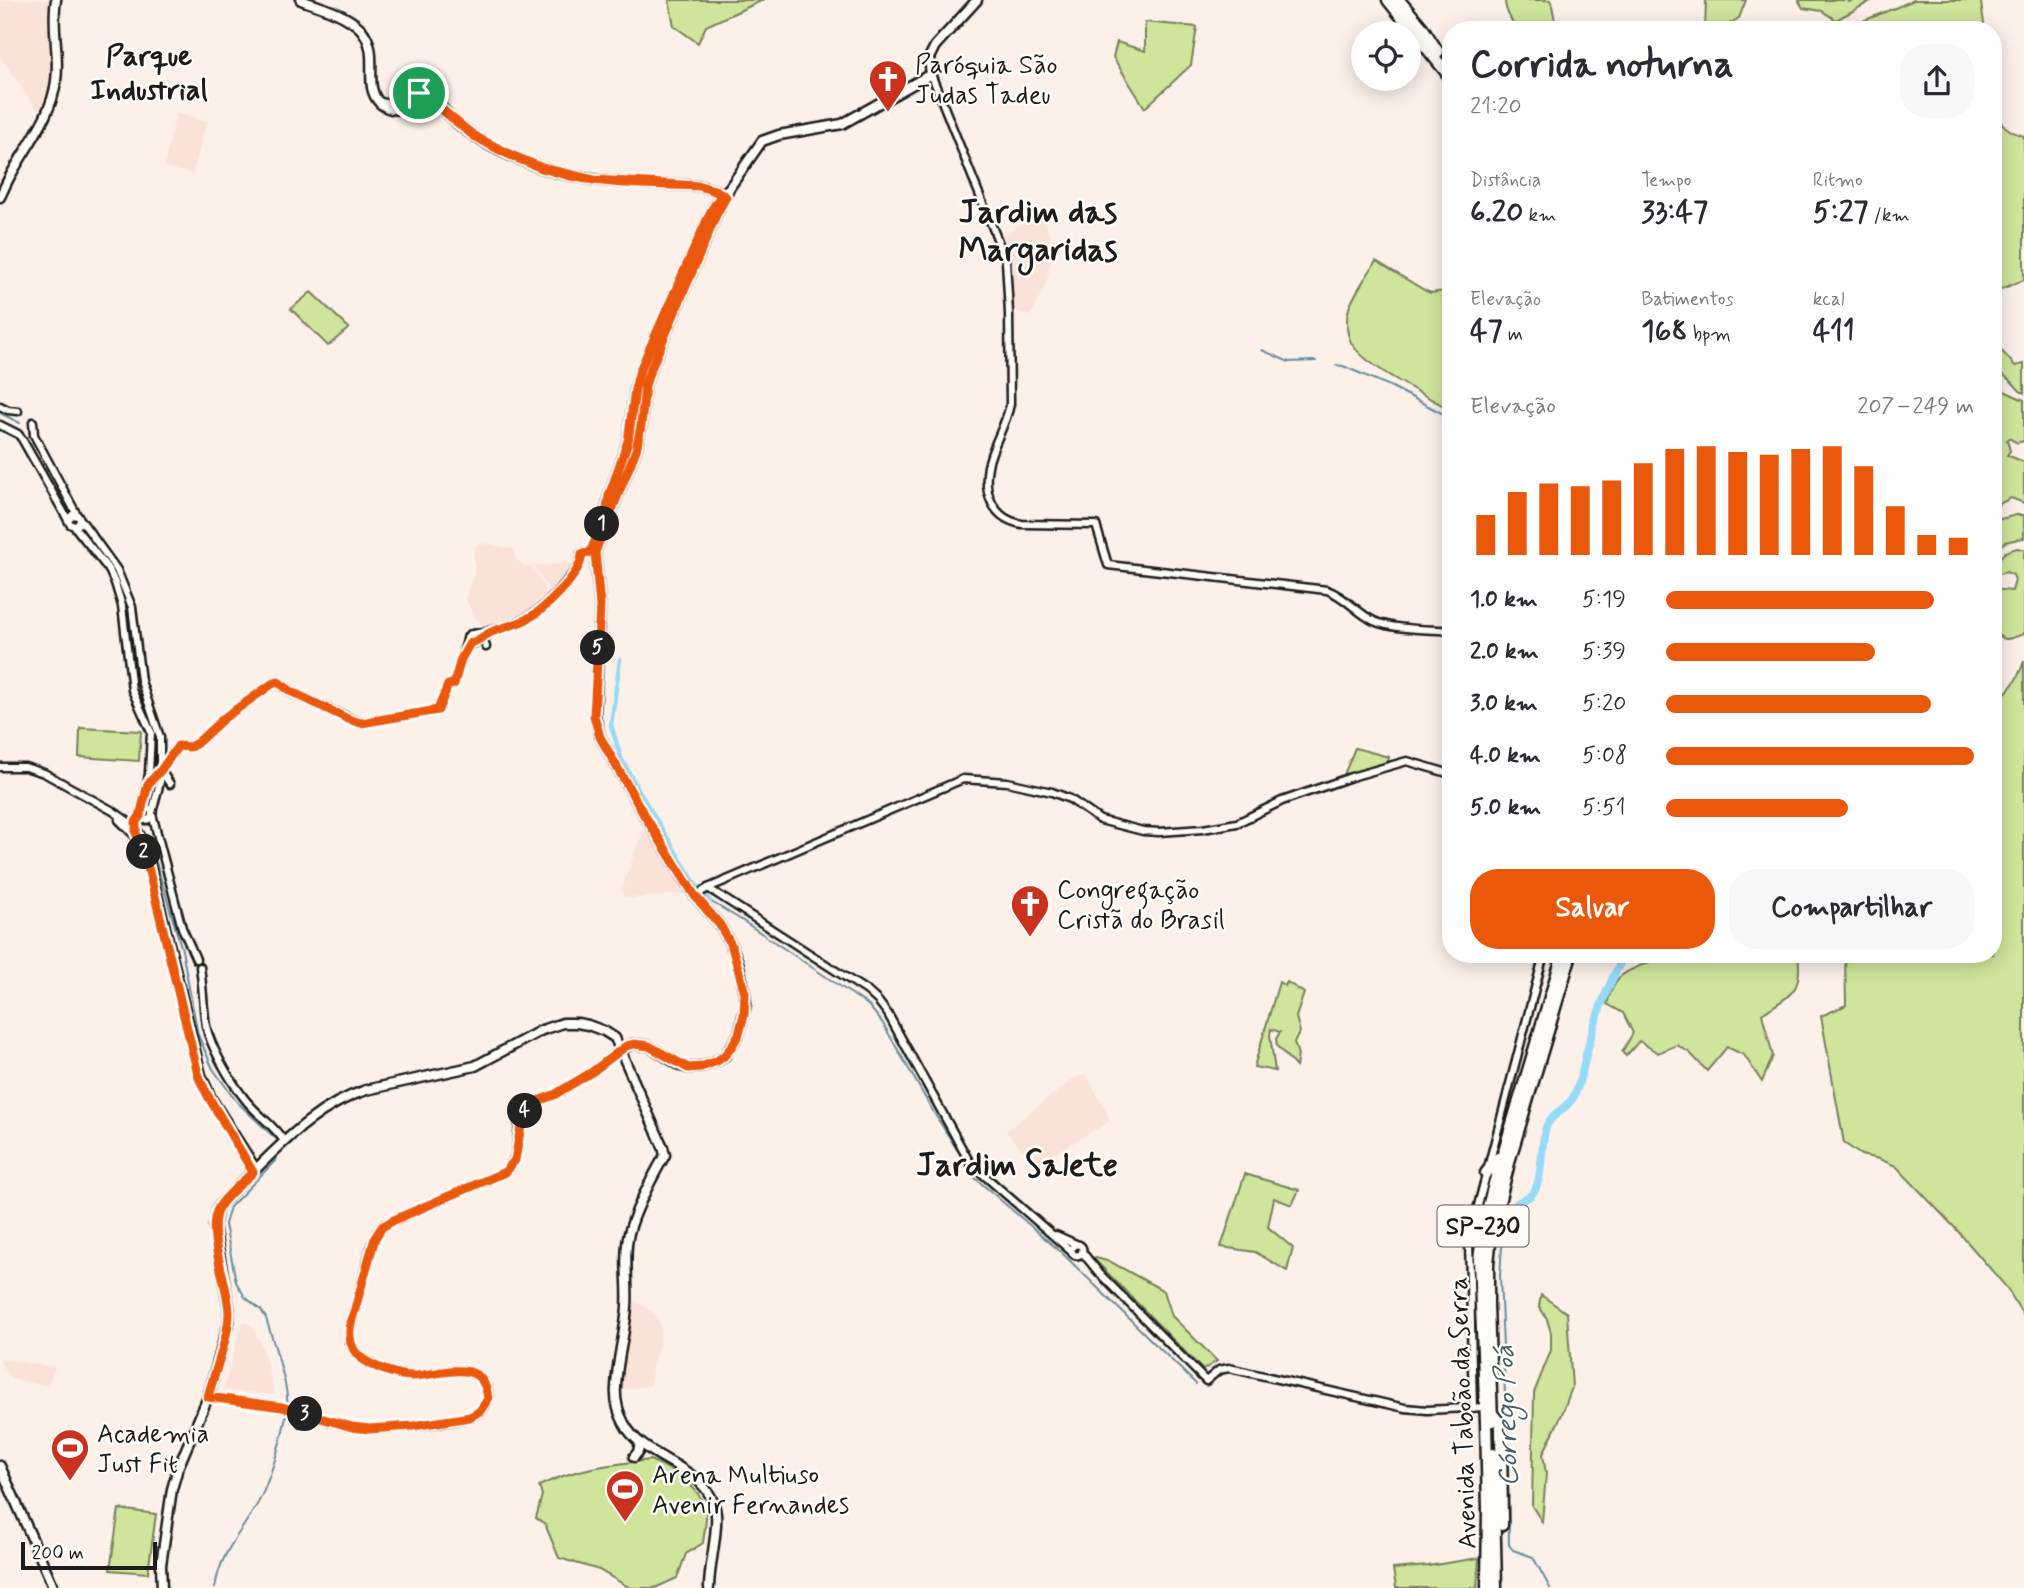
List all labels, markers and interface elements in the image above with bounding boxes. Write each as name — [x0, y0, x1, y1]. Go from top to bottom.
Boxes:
map controls — [1351, 21, 1421, 91]
button: locate — [1351, 21, 1421, 91]
district label: Parque Industrial — [90, 37, 208, 110]
text: Corrida noturna — [1470, 41, 1734, 90]
button: share — [1900, 44, 1974, 118]
place label: Paróquia São Judas Tadeu — [915, 49, 1058, 113]
church icon: Paróquia São Judas Tadeu — [867, 58, 909, 113]
pin — [389, 63, 449, 123]
icon: arrive — [400, 74, 438, 112]
text: 21:20 — [1470, 92, 1522, 122]
text: Distância — [1470, 168, 1541, 193]
text: Tempo — [1641, 168, 1692, 193]
text: Ritmo — [1813, 168, 1863, 193]
district label: Jardim das Margaridas — [958, 191, 1118, 276]
text: 6.20 — [1470, 193, 1523, 232]
text: 33:47 — [1641, 193, 1708, 232]
text: 5:27 — [1813, 193, 1868, 232]
text: km — [1523, 203, 1556, 228]
text: /km — [1868, 203, 1910, 228]
text: Elevação — [1470, 287, 1541, 312]
text: Batimentos — [1641, 287, 1734, 312]
text: kcal — [1813, 287, 1845, 312]
text: 47 — [1470, 312, 1503, 351]
text: 168 — [1641, 312, 1688, 351]
text: 411 — [1813, 312, 1855, 351]
text: m — [1503, 322, 1523, 347]
text: bpm — [1688, 322, 1731, 347]
text: Elevação — [1470, 392, 1556, 422]
text: 207–249 m — [1857, 392, 1974, 422]
pin: 1 — [584, 506, 620, 542]
text: 1 — [597, 511, 606, 536]
text: 1.0 km — [1470, 585, 1538, 615]
text: 5:19 — [1582, 585, 1626, 615]
pin: 5 — [580, 630, 616, 666]
text: 5 — [592, 635, 603, 660]
text: 2.0 km — [1470, 637, 1539, 667]
text: 5:39 — [1582, 637, 1626, 667]
text: 3.0 km — [1470, 689, 1538, 719]
text: 5:20 — [1582, 689, 1626, 719]
text: 4.0 km — [1470, 741, 1541, 771]
text: 5:08 — [1582, 741, 1627, 771]
text: 5.0 km — [1470, 793, 1541, 823]
text: 5:51 — [1582, 793, 1626, 823]
pin: 2 — [127, 834, 162, 870]
text: 2 — [139, 839, 148, 864]
button: Salvar — [1470, 869, 1715, 949]
button: Compartilhar — [1729, 869, 1974, 949]
place label: Congregação Cristã do Brasil — [1057, 874, 1225, 938]
church icon: Congregação Cristã do Brasil — [1009, 883, 1051, 938]
pin: 4 — [508, 1094, 542, 1128]
text: 4 — [519, 1098, 530, 1123]
district label: Jardim Salete — [916, 1144, 1118, 1188]
road number: SP-230 — [1438, 1206, 1528, 1246]
street label: Avenida Taboão da Serra — [1442, 1276, 1486, 1550]
water label: Córrego Poá — [1487, 1344, 1530, 1487]
pin: 3 — [288, 1396, 322, 1432]
text: 3 — [300, 1401, 309, 1426]
place label: Academia Just Fit — [97, 1418, 209, 1482]
sports icon: Academia Just Fit — [49, 1427, 91, 1482]
place label: Arena Multiuso Avenir Fernandes — [652, 1459, 849, 1523]
sports icon: Arena Multiuso Avenir Fernandes — [604, 1468, 646, 1523]
scale bar — [21, 1539, 158, 1571]
text: 200 m — [32, 1541, 84, 1566]

